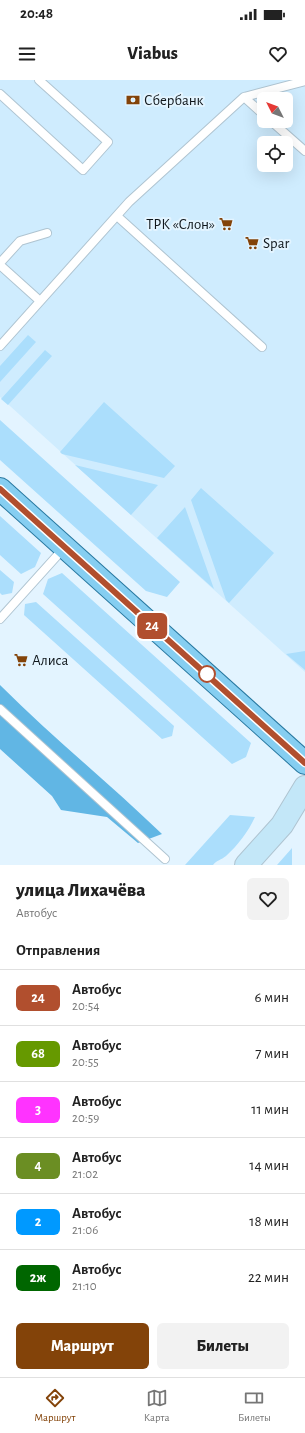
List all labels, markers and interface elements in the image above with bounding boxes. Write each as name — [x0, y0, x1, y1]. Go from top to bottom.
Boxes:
text: 20:48 — [20, 6, 53, 21]
icon: menu — [16, 43, 38, 65]
icon: heart — [267, 43, 289, 65]
text: Viabus — [127, 45, 178, 63]
bank icon: Сбербанк — [125, 92, 141, 108]
north arrow — [257, 92, 293, 128]
map controls — [257, 92, 293, 172]
place label: Сбербанк — [144, 93, 204, 108]
button: locate — [257, 136, 293, 172]
supermarket icon: ТРК «Слон» — [218, 216, 234, 232]
place label: ТРК «Слон» — [146, 217, 215, 232]
supermarket icon: Spar — [244, 235, 260, 251]
place label: Spar — [263, 236, 289, 251]
line badge: 24 — [134, 613, 170, 639]
text: 24 — [145, 619, 159, 633]
supermarket icon: Алиса — [13, 652, 29, 668]
place label: Алиса — [32, 653, 69, 668]
unlabelled marker — [198, 665, 216, 683]
button: heart — [247, 878, 289, 920]
text: улица Лихачёва — [16, 881, 145, 900]
text: Автобус — [16, 907, 57, 920]
text: Отправления — [16, 943, 100, 958]
text: Автобус — [72, 982, 122, 997]
text: 6 мин — [255, 990, 289, 1005]
text: 24 — [31, 991, 45, 1005]
text: 20:54 — [72, 1000, 99, 1013]
text: Автобус — [72, 1038, 122, 1053]
text: 7 мин — [255, 1046, 289, 1061]
text: 68 — [31, 1047, 45, 1061]
text: 20:55 — [72, 1056, 99, 1069]
text: Автобус — [72, 1094, 122, 1109]
text: 11 мин — [251, 1102, 289, 1117]
text: 3 — [35, 1103, 41, 1117]
text: 20:59 — [72, 1112, 99, 1125]
text: Автобус — [72, 1150, 122, 1165]
text: 14 мин — [249, 1158, 289, 1173]
text: 4 — [34, 1159, 42, 1173]
text: 21:02 — [72, 1168, 98, 1181]
text: Автобус — [72, 1206, 122, 1221]
text: 18 мин — [249, 1214, 289, 1229]
text: 2 — [35, 1215, 41, 1229]
text: 21:06 — [72, 1224, 98, 1237]
text: Автобус — [72, 1262, 122, 1277]
text: 22 мин — [248, 1270, 289, 1285]
text: 2ж — [30, 1271, 46, 1285]
text: 21:10 — [72, 1280, 97, 1293]
button: Маршрут — [16, 1323, 149, 1369]
button: Билеты — [157, 1323, 289, 1369]
tab: Маршрут — [34, 1387, 75, 1424]
tab: Карта — [144, 1387, 170, 1424]
tab: Билеты — [238, 1387, 271, 1424]

